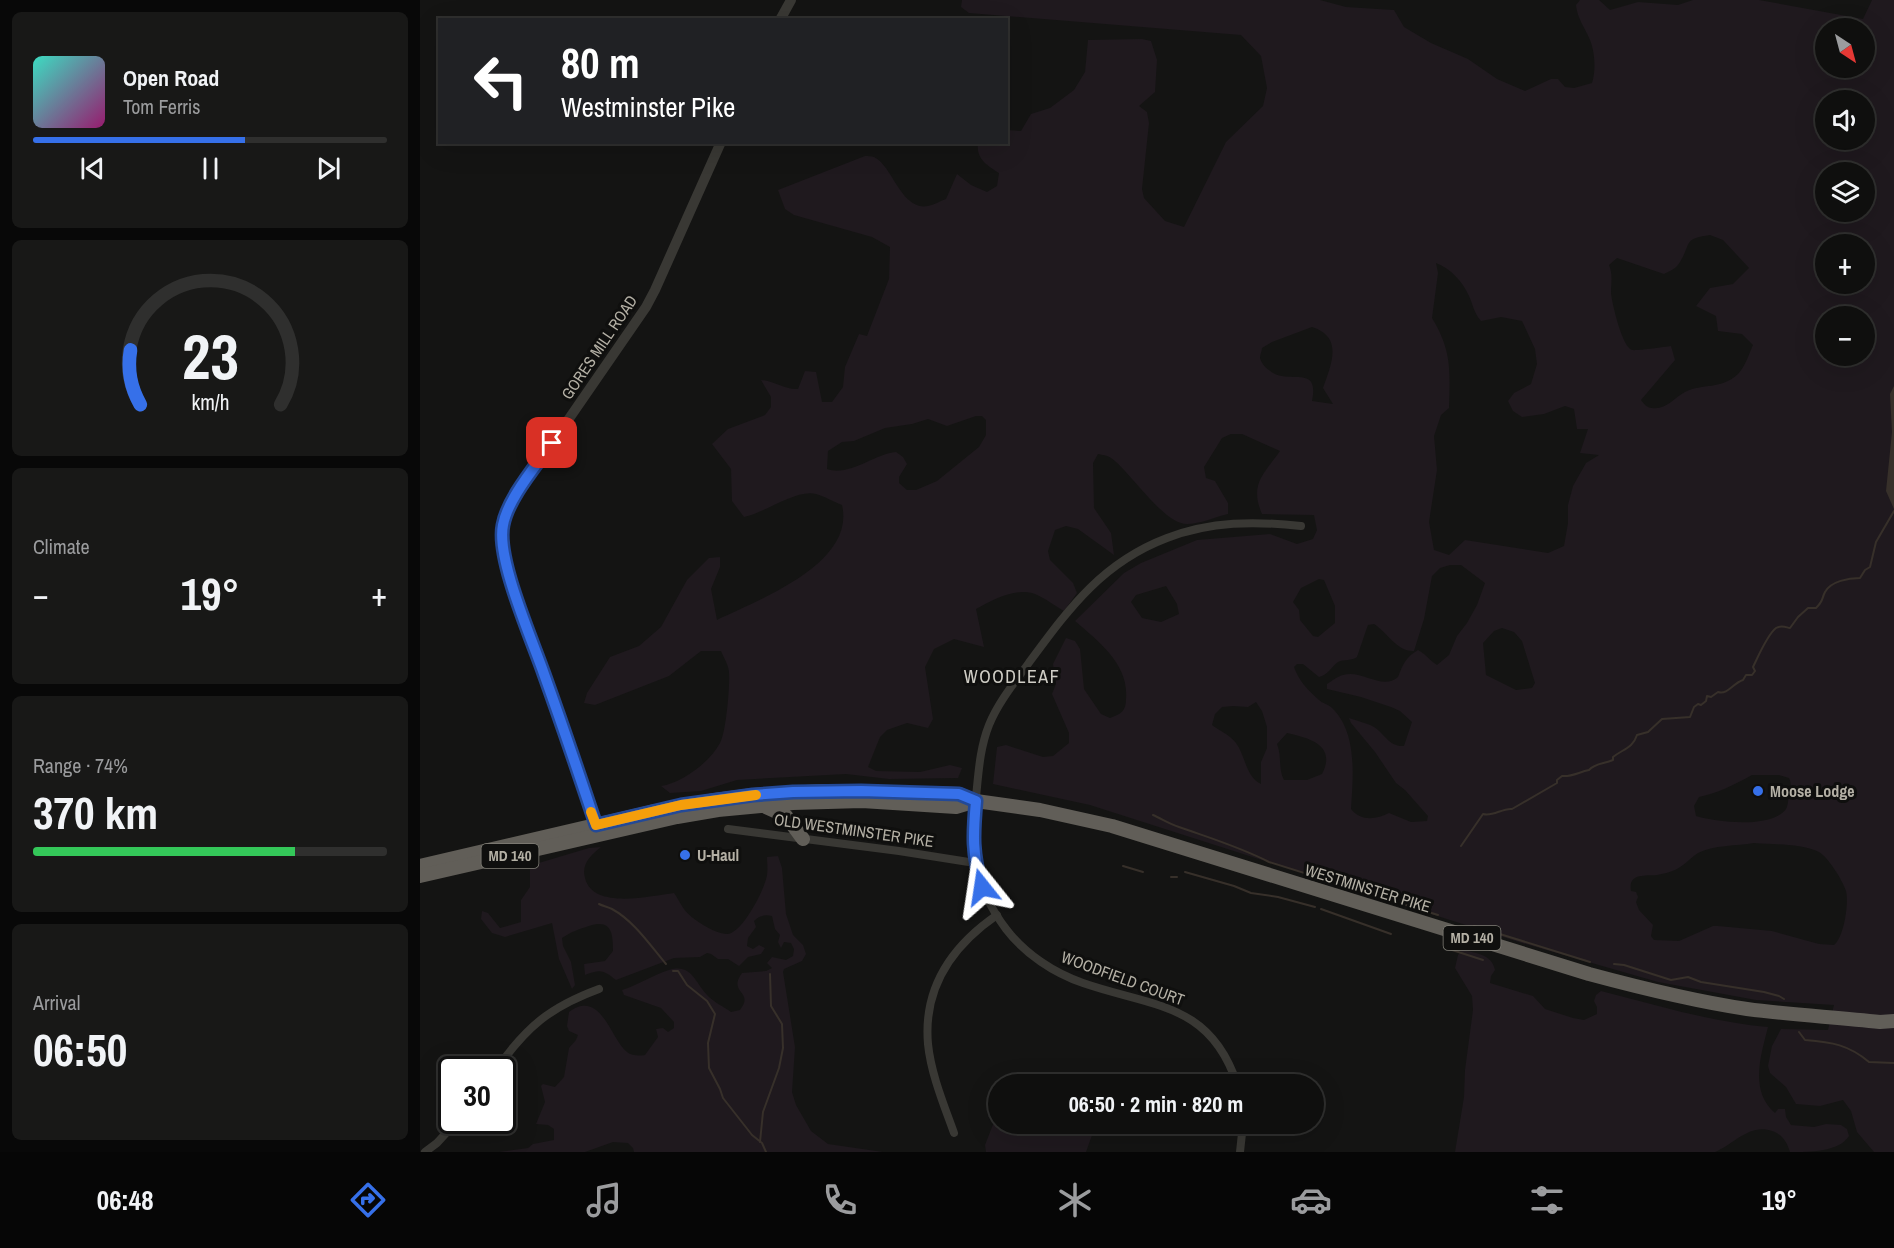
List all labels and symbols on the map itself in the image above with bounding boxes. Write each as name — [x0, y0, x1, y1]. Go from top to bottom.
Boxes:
north arrow — [1815, 18, 1875, 78]
street label: GORES MILL ROAD — [556, 291, 642, 403]
pin — [526, 417, 577, 468]
district label: WOODLEAF — [964, 664, 1060, 689]
place label: Moose Lodge — [1770, 780, 1855, 802]
marker: Moose Lodge — [1751, 784, 1765, 798]
street label: OLD WESTMINSTER PIKE — [773, 808, 935, 852]
road number: MD 140 — [482, 844, 538, 868]
place label: U-Haul — [697, 844, 739, 866]
marker: U-Haul — [678, 848, 692, 862]
position arrow — [950, 855, 1014, 919]
street label: WESTMINSTER PIKE — [1302, 858, 1434, 918]
road number: MD 140 — [1444, 926, 1500, 950]
street label: WOODFIELD COURT — [1058, 946, 1188, 1010]
speed limit sign: 30 — [438, 1056, 516, 1134]

